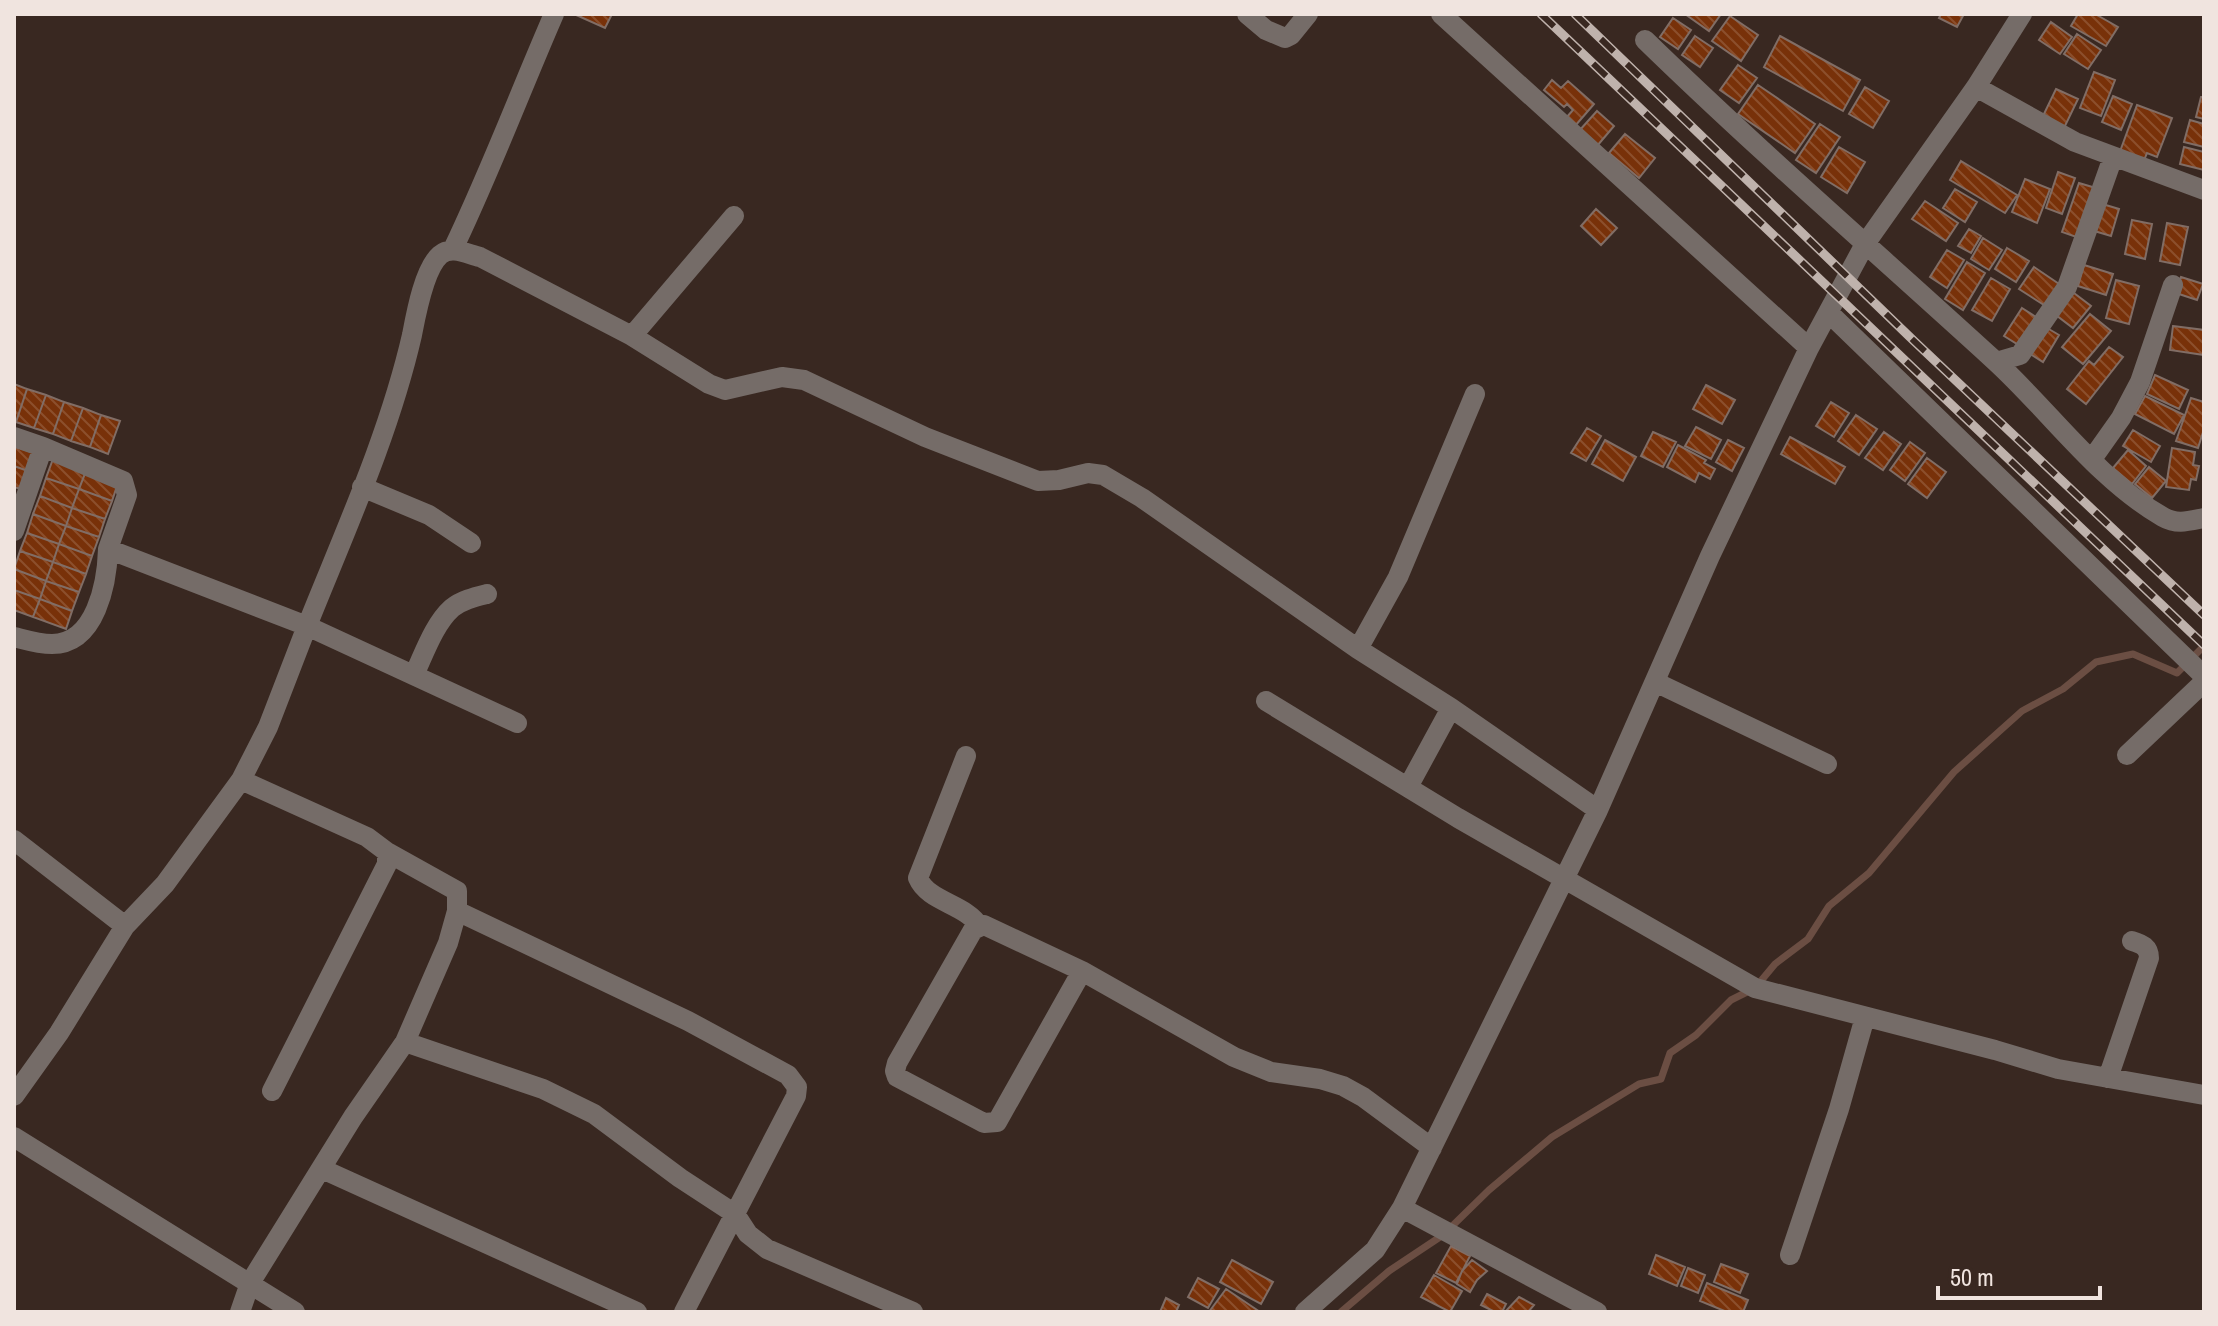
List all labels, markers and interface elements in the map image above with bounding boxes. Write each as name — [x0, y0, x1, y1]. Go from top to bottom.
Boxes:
scale bar — [1938, 1250, 2100, 1300]
text: 50 m — [1950, 1261, 1994, 1293]

